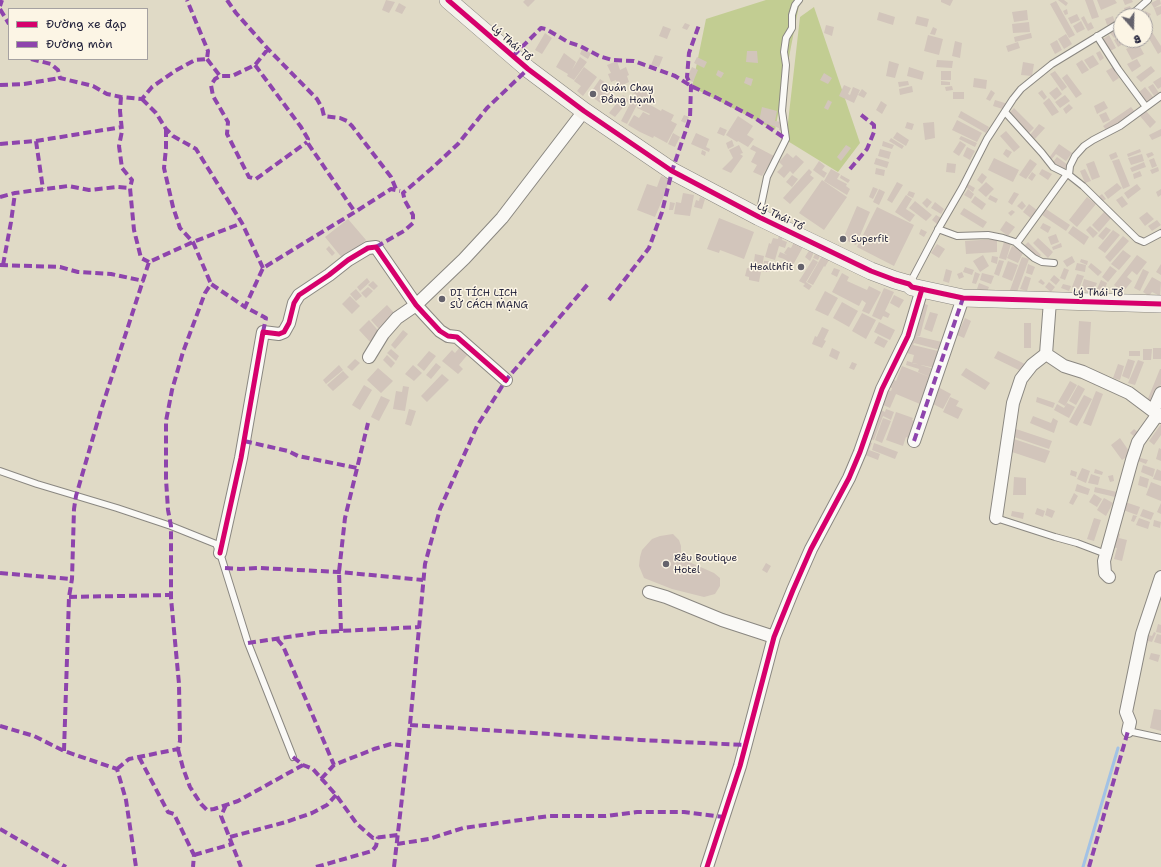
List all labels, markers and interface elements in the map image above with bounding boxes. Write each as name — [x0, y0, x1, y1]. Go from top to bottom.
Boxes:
legend — [8, 8, 148, 60]
north arrow — [1113, 8, 1153, 48]
text: Đường xe đạp — [46, 16, 127, 32]
street label: Lý Thái Tổ — [488, 22, 534, 64]
text: B — [1131, 31, 1143, 47]
text: Đường mòn — [46, 36, 113, 52]
place label: Quán Chay Đồng Hạnh — [601, 82, 655, 106]
marker: Quán Chay Đồng Hạnh — [588, 89, 598, 99]
street label: Lý Thái Tổ — [755, 201, 805, 233]
place label: Superfit — [851, 233, 889, 245]
marker: Superfit — [838, 234, 848, 244]
place label: Healthfit — [750, 261, 793, 273]
marker: Healthfit — [796, 262, 806, 272]
place label: DI TÍCH LỊCH SỬ CÁCH MẠNG — [450, 287, 528, 310]
street label: Lý Thái Tổ — [1073, 287, 1123, 299]
marker: DI TÍCH LỊCH SỬ CÁCH MẠNG — [437, 294, 447, 304]
place label: Rêu Boutique Hotel — [674, 552, 737, 576]
marker: Rêu Boutique Hotel — [661, 559, 671, 569]

